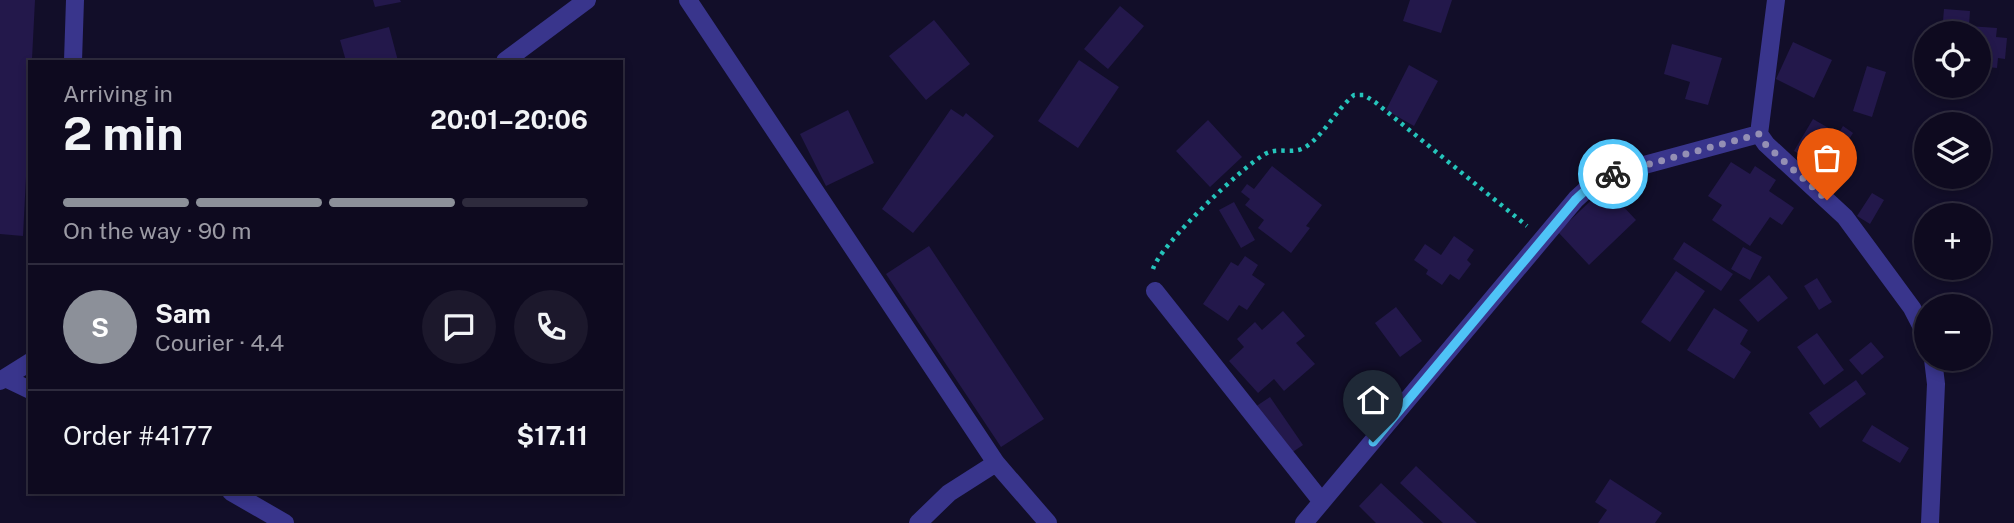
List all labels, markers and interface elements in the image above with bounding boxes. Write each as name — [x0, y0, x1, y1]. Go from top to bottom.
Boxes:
map controls — [1914, 21, 1991, 371]
button: locate — [1914, 21, 1991, 98]
text: Arriving in — [63, 80, 173, 107]
text: 20:01–20:06 — [430, 104, 588, 135]
text: 2 min — [63, 106, 183, 160]
button: layers — [1914, 112, 1991, 189]
pin — [1797, 128, 1857, 200]
courier — [1578, 139, 1648, 209]
icon: bag — [1808, 139, 1846, 177]
icon: bike — [1594, 155, 1632, 193]
button: + — [1914, 203, 1991, 280]
text: On the way · 90 m — [63, 217, 251, 244]
button: chat — [422, 290, 496, 364]
button: phone — [514, 290, 588, 364]
button: − — [1914, 294, 1991, 371]
text: Sam — [155, 298, 211, 329]
text: S — [91, 312, 109, 343]
text: Courier · 4.4 — [155, 329, 284, 356]
pin — [1343, 370, 1403, 442]
icon: home — [1354, 381, 1392, 419]
text: Order #4177 — [63, 420, 213, 451]
text: $17.11 — [517, 420, 588, 451]

